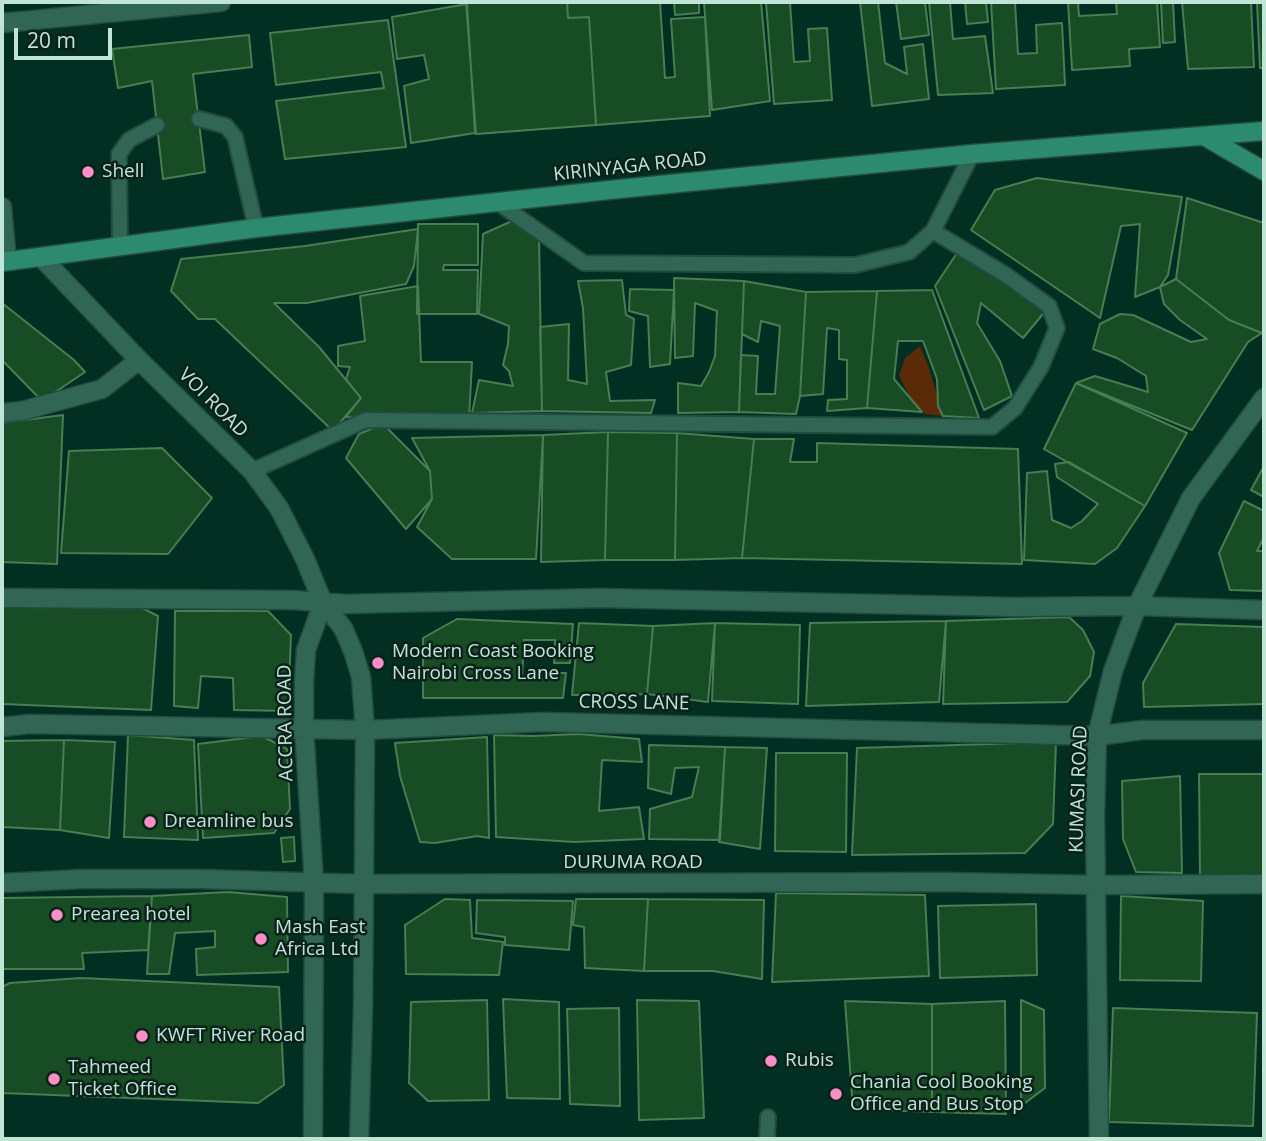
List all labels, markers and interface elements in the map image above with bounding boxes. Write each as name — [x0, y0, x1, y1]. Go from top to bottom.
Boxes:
scale bar — [18, 14, 116, 58]
text: 20 m — [27, 26, 76, 54]
street label: KIRINYAGA ROAD — [552, 148, 708, 186]
place label: Shell — [102, 161, 144, 183]
marker: Shell — [80, 164, 96, 180]
street label: VOI ROAD — [174, 364, 252, 442]
place label: Modern Coast Booking Nairobi Cross Lane — [392, 641, 594, 685]
marker: Modern Coast Booking Nairobi Cross Lane — [370, 655, 386, 671]
street label: ACCRA ROAD — [274, 664, 298, 782]
street label: CROSS LANE — [578, 691, 690, 715]
street label: KUMASI ROAD — [1065, 725, 1093, 853]
place label: Dreamline bus — [164, 811, 294, 833]
marker: Dreamline bus — [142, 814, 158, 830]
street label: DURUMA ROAD — [563, 852, 703, 874]
place label: Prearea hotel — [71, 904, 191, 926]
marker: Prearea hotel — [49, 907, 65, 923]
place label: Mash East Africa Ltd — [275, 917, 365, 961]
marker: Mash East Africa Ltd — [253, 931, 269, 947]
place label: KWFT River Road — [156, 1025, 305, 1047]
marker: KWFT River Road — [134, 1028, 150, 1044]
place label: Rubis — [785, 1050, 834, 1072]
marker: Rubis — [763, 1053, 779, 1069]
place label: Tahmeed Ticket Office — [68, 1057, 177, 1101]
marker: Tahmeed Ticket Office — [46, 1071, 62, 1087]
place label: Chania Cool Booking Office and Bus Stop — [850, 1072, 1033, 1116]
marker: Chania Cool Booking Office and Bus Stop — [828, 1086, 844, 1102]

